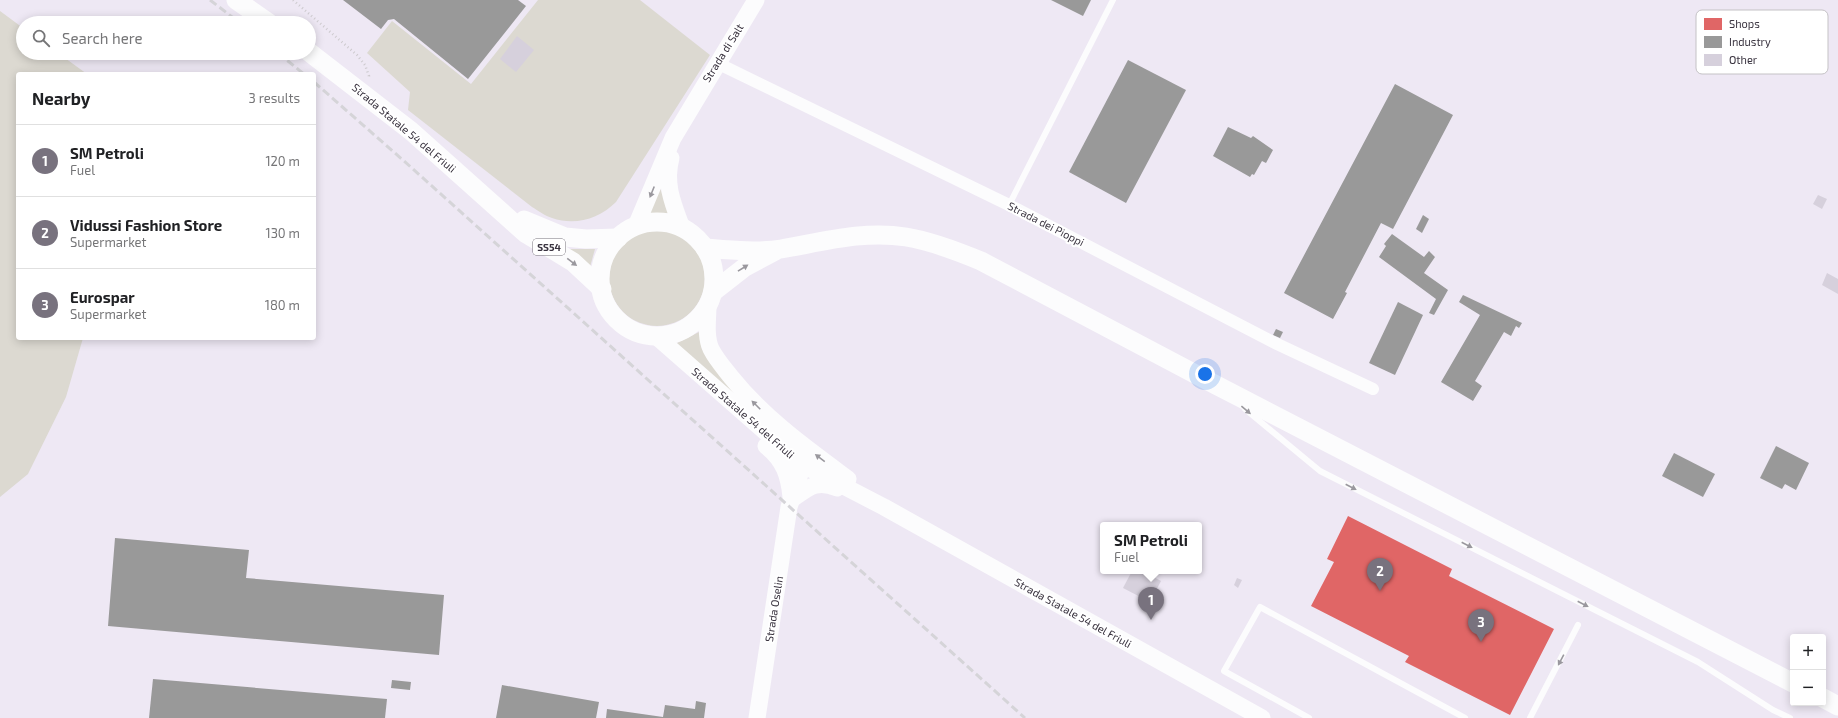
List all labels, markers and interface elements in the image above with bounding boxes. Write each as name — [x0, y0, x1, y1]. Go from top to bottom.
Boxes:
legend — [1696, 10, 1828, 74]
search box — [16, 16, 316, 60]
text: Shops — [1729, 17, 1760, 30]
street label: Strada di Salt — [699, 21, 746, 84]
icon: search — [30, 27, 52, 49]
text: Search here — [62, 29, 143, 47]
text: Industry — [1729, 35, 1771, 48]
text: Other — [1729, 53, 1758, 66]
street label: Strada Statale 54 del Friuli — [350, 80, 459, 175]
text: Nearby — [32, 88, 90, 108]
text: 3 results — [249, 90, 300, 106]
text: SM Petroli — [70, 144, 144, 162]
text: 1 — [42, 153, 48, 169]
text: 120 m — [265, 153, 300, 169]
text: Fuel — [70, 162, 95, 178]
one-way arrow — [648, 186, 654, 198]
street label: Strada dei Pioppi — [1006, 199, 1087, 248]
text: Vidussi Fashion Store — [70, 216, 222, 234]
text: 2 — [41, 225, 49, 241]
text: 130 m — [265, 225, 300, 241]
text: Supermarket — [70, 234, 147, 250]
road number: SS54 — [533, 239, 565, 255]
one-way arrow — [567, 258, 578, 266]
one-way arrow — [737, 265, 749, 272]
text: Eurospar — [70, 288, 135, 306]
text: 3 — [41, 297, 49, 313]
text: 180 m — [265, 297, 300, 313]
text: Supermarket — [70, 306, 147, 322]
your location — [1195, 364, 1215, 384]
street label: Strada Statale 54 del Friuli — [689, 365, 797, 461]
one-way arrow — [751, 400, 761, 410]
one-way arrow — [1241, 406, 1252, 415]
one-way arrow — [814, 454, 825, 462]
one-way arrow — [1345, 483, 1357, 490]
popup — [1100, 522, 1202, 574]
text: SM Petroli — [1114, 531, 1188, 549]
one-way arrow — [1461, 542, 1473, 548]
text: Fuel — [1114, 549, 1139, 565]
pin: 2 — [1367, 558, 1393, 591]
street label: Strada Oselin — [762, 575, 785, 643]
street label: Strada Statale 54 del Friuli — [1013, 575, 1134, 650]
pin: 1 — [1138, 587, 1164, 620]
one-way arrow — [1577, 601, 1589, 607]
pin: 3 — [1468, 609, 1494, 642]
map controls — [1790, 634, 1826, 706]
button: + — [1790, 634, 1826, 670]
one-way arrow — [1558, 654, 1564, 666]
button: − — [1790, 670, 1826, 706]

